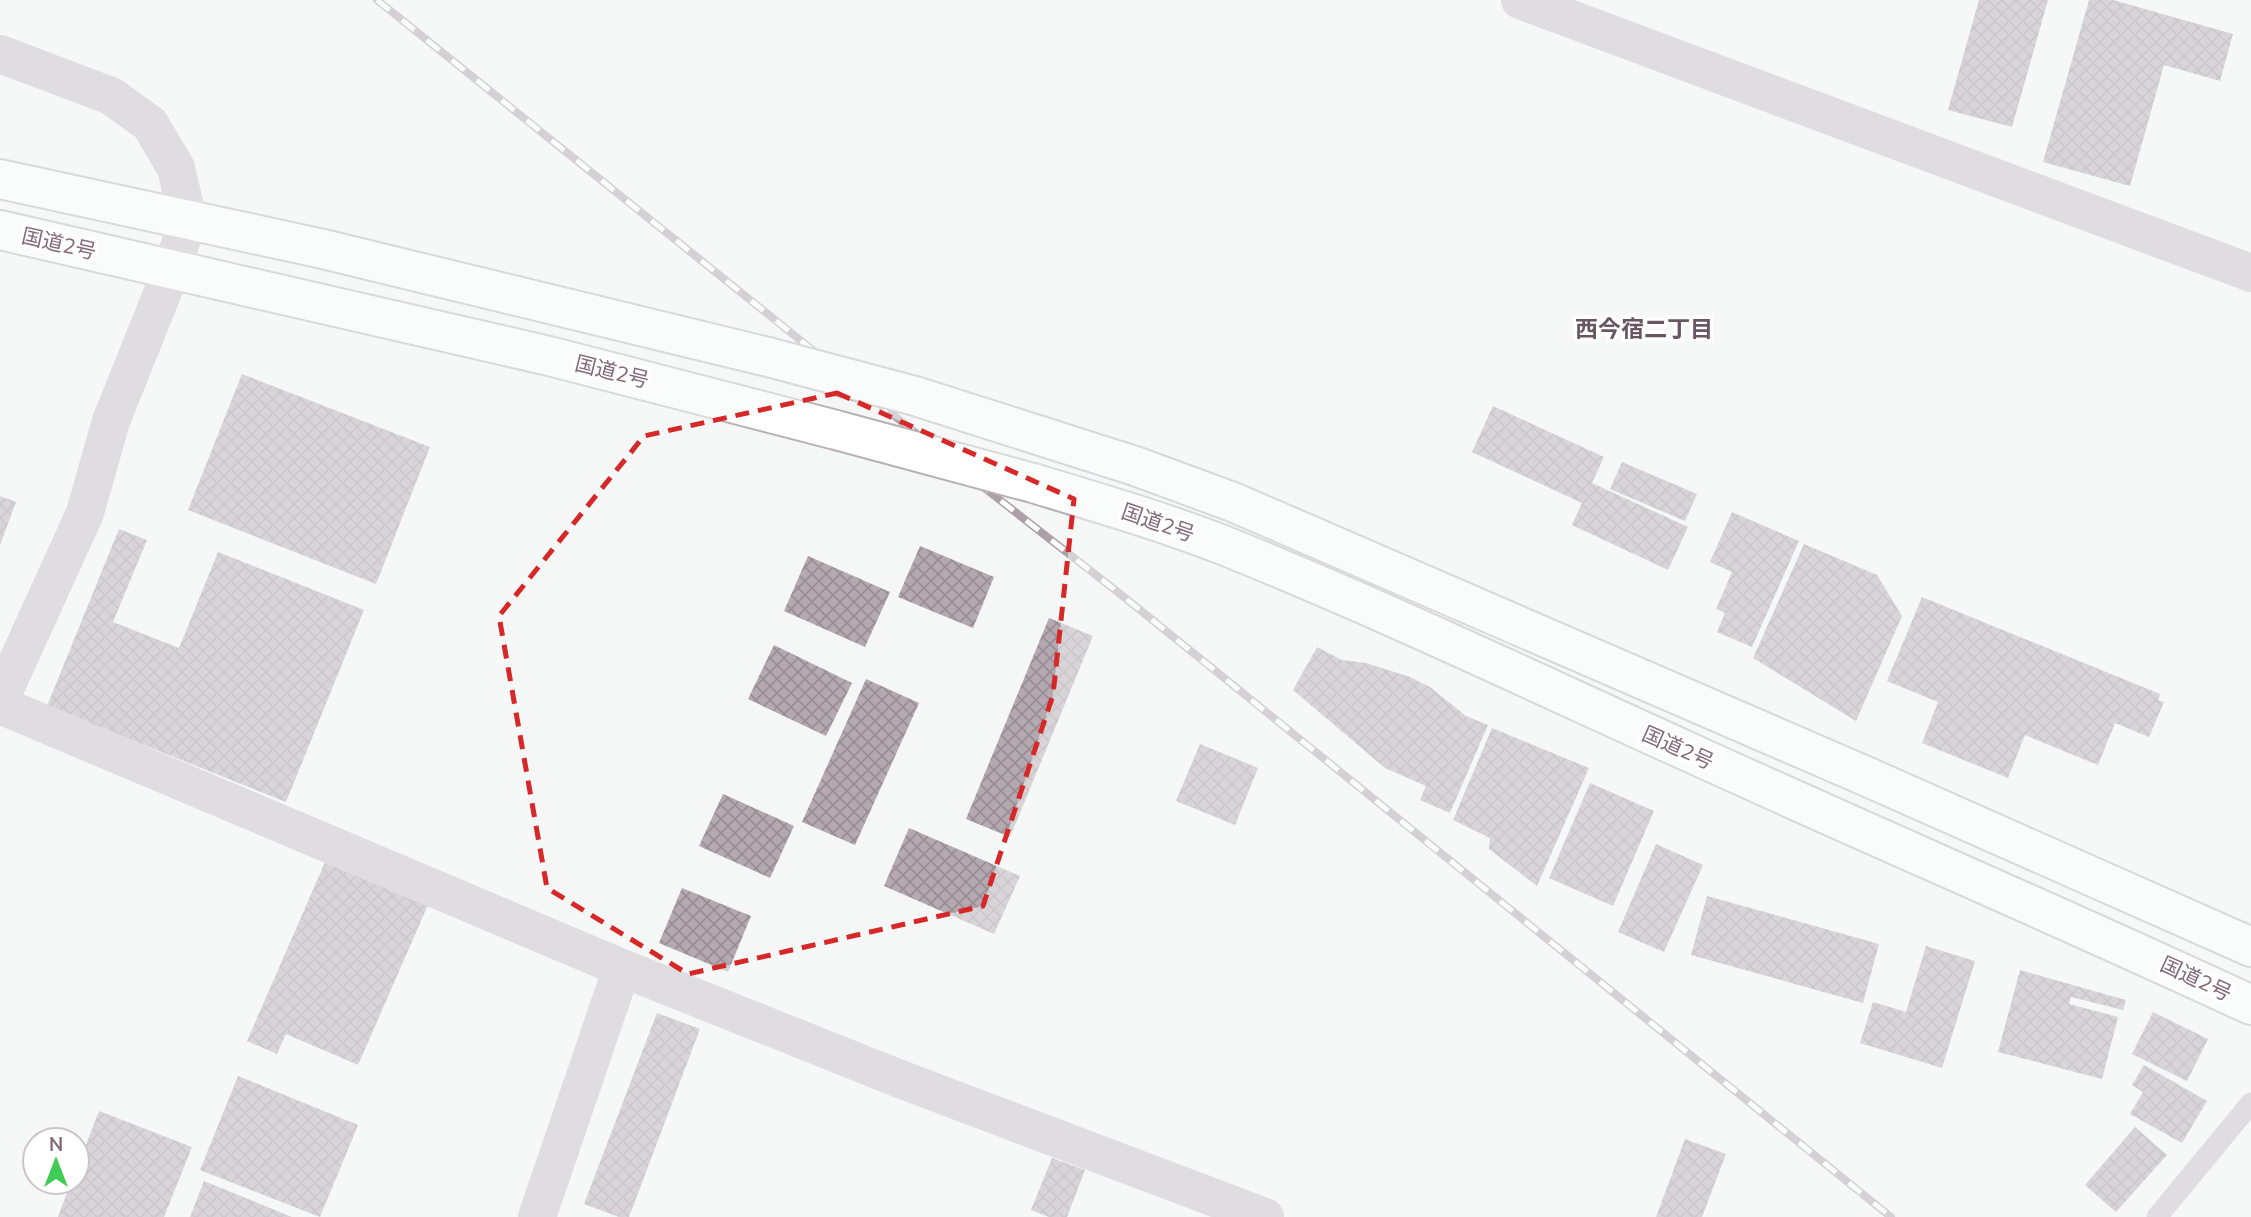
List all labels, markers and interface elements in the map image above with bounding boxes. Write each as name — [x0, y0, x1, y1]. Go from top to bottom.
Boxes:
street label: 国道2号 — [19, 222, 99, 266]
district label: 西今宿二丁目 — [1575, 314, 1713, 345]
street label: 国道2号 — [572, 349, 652, 395]
street label: 国道2号 — [1118, 497, 1198, 549]
street label: 国道2号 — [1638, 720, 1718, 776]
street label: 国道2号 — [2156, 950, 2236, 1008]
north arrow — [21, 1126, 91, 1196]
text: N — [49, 1132, 63, 1158]

